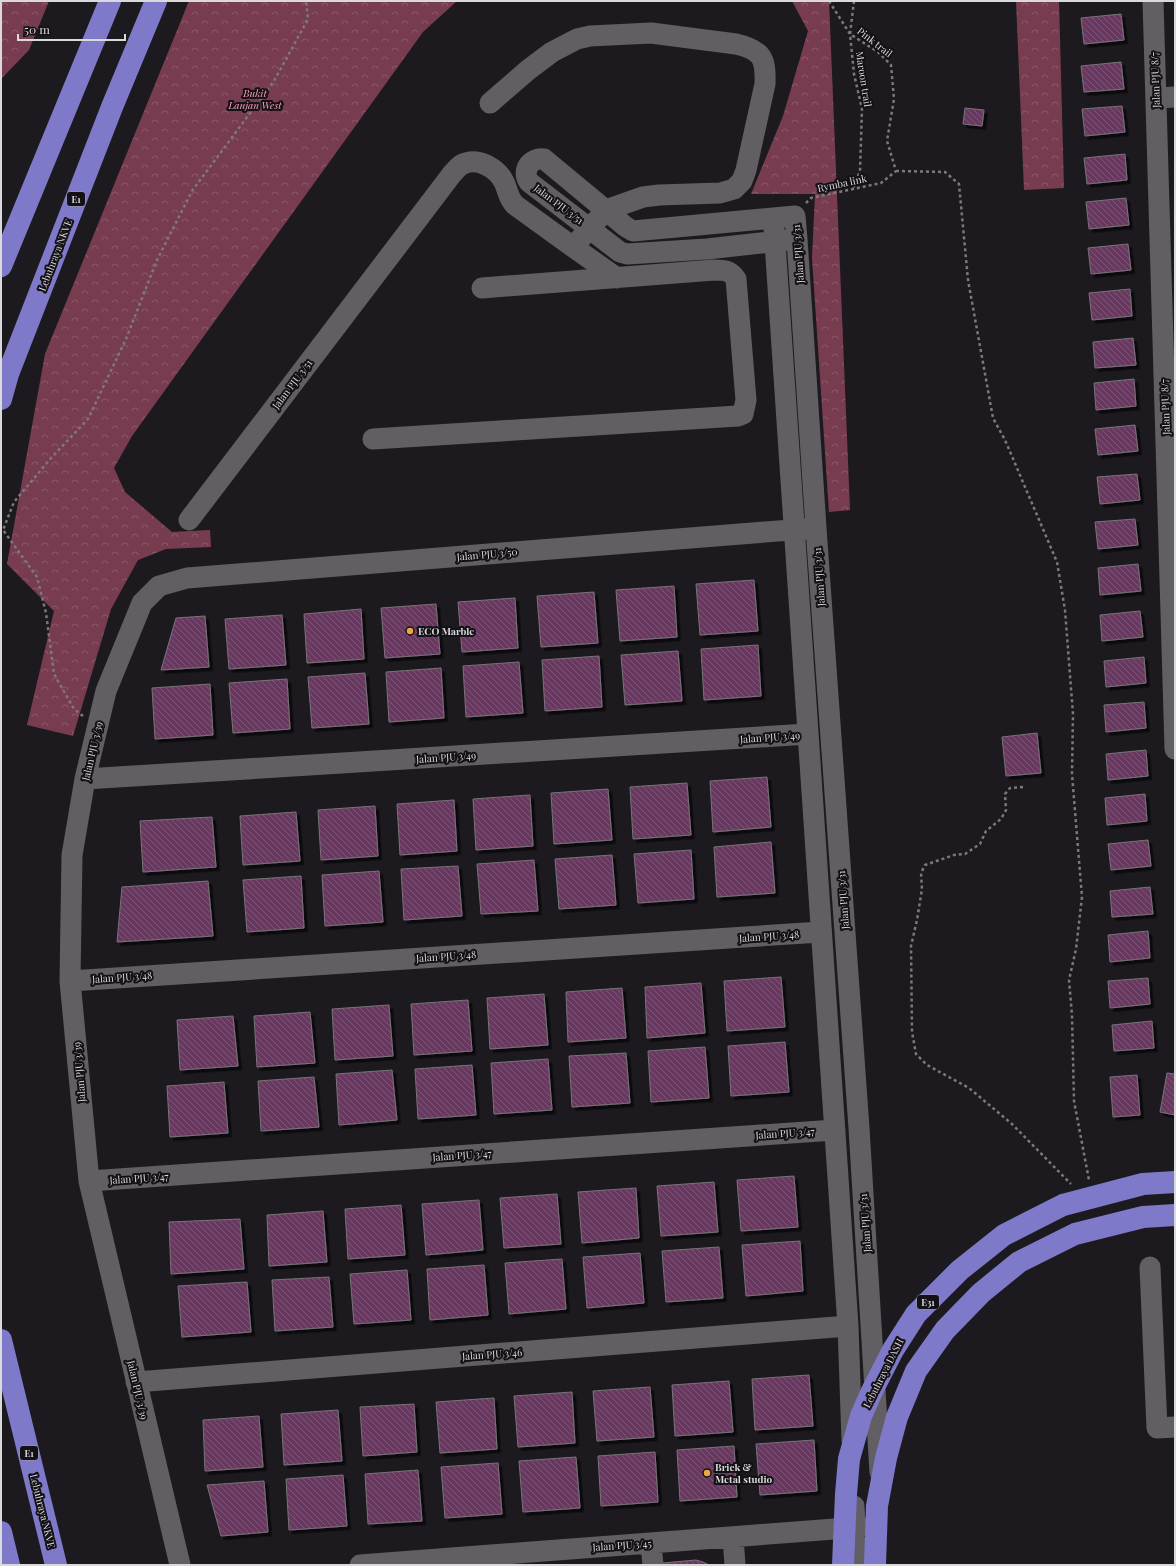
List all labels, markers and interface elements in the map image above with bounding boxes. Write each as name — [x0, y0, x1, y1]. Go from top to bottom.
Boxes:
scale bar — [18, 16, 125, 42]
text: 50 m — [24, 21, 50, 37]
street label: Pink trail — [854, 24, 896, 60]
street label: Maroon trail — [853, 50, 875, 108]
street label: Jalan PJU 8/7 — [1147, 52, 1163, 109]
park label: Bukit Lanjan West — [227, 86, 282, 112]
street label: Rymba link — [816, 171, 868, 195]
street label: Jalan PJU 3/51 — [531, 180, 587, 227]
road number: E1 — [67, 192, 85, 206]
street label: Lebuhraya NKVE — [35, 217, 75, 293]
street label: Jalan PJU 3/31 — [789, 224, 807, 285]
street label: Jalan PJU 3/51 — [268, 356, 315, 412]
street label: Jalan PJU 8/7 — [1157, 379, 1173, 436]
street label: Jalan PJU 3/50 — [455, 544, 518, 564]
street label: Jalan PJU 3/31 — [810, 547, 828, 608]
place label: ECO Marble — [418, 624, 474, 638]
marker: ECO Marble — [405, 626, 415, 636]
street label: Jalan PJU 3/39 — [78, 720, 106, 783]
street label: Jalan PJU 3/49 — [738, 728, 801, 746]
street label: Jalan PJU 3/49 — [414, 748, 477, 766]
street label: Jalan PJU 3/31 — [834, 870, 852, 931]
street label: Jalan PJU 3/48 — [737, 927, 800, 945]
street label: Jalan PJU 3/48 — [414, 947, 477, 965]
street label: Jalan PJU 3/48 — [90, 968, 153, 986]
street label: Jalan PJU 3/39 — [69, 1041, 89, 1104]
street label: Jalan PJU 3/47 — [754, 1124, 815, 1142]
street label: Jalan PJU 3/47 — [431, 1146, 492, 1164]
street label: Jalan PJU 3/47 — [108, 1169, 169, 1187]
street label: Jalan PJU 3/31 — [856, 1193, 874, 1254]
road number: E31 — [917, 1295, 939, 1309]
street label: Lebuhraya DASH — [859, 1335, 907, 1410]
street label: Jalan PJU 3/46 — [460, 1345, 523, 1363]
street label: Jalan PJU 3/39 — [124, 1358, 152, 1421]
road number: E1 — [20, 1446, 38, 1460]
place label: Brick & Metal studio — [715, 1460, 773, 1486]
marker: Brick & Metal studio — [702, 1468, 712, 1478]
street label: Lebuhraya NKVE — [27, 1472, 59, 1550]
street label: Jalan PJU 3/45 — [591, 1536, 652, 1554]

